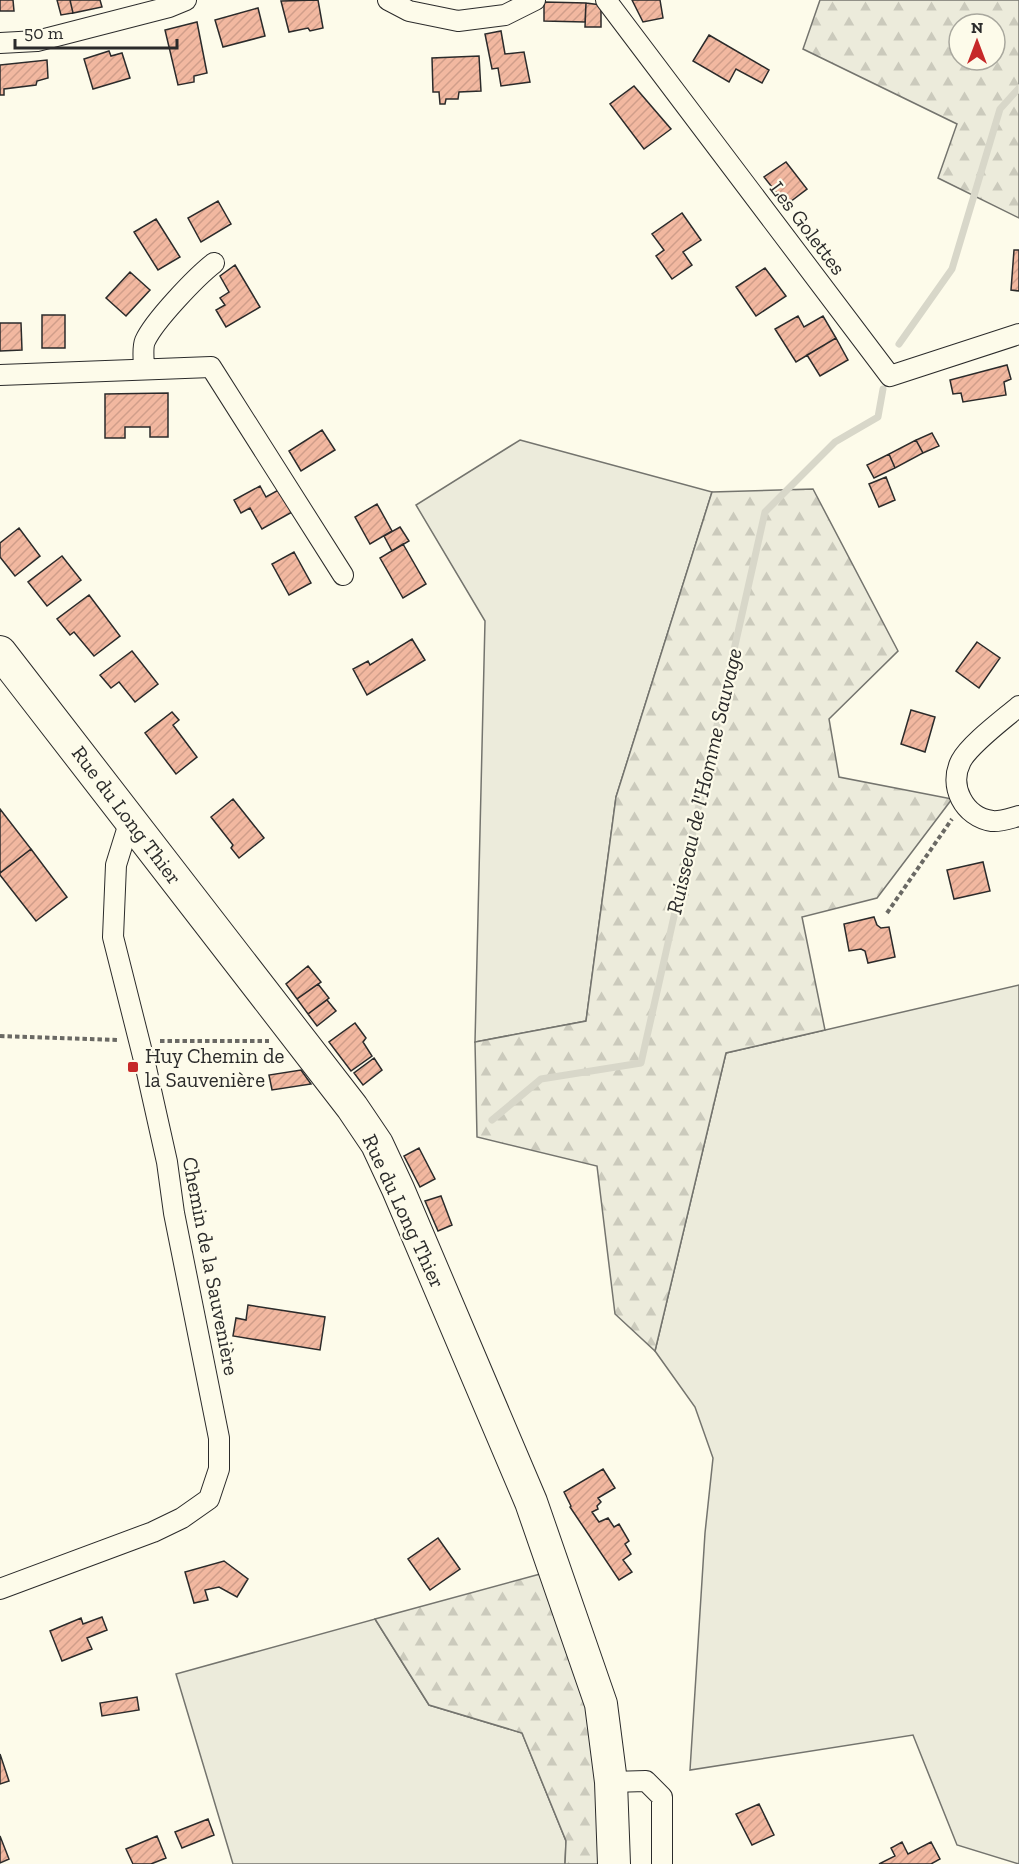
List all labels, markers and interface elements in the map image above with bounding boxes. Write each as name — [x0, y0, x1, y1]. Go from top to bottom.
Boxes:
scale bar — [15, 12, 177, 50]
north arrow — [947, 12, 1007, 72]
text: N — [971, 18, 983, 37]
text: 50 m — [24, 22, 64, 44]
street label: Les Golettes — [765, 176, 851, 280]
water label: Ruisseau de l'Homme Sauvage — [660, 645, 748, 917]
street label: Rue du Long Thier — [67, 741, 187, 889]
place label: Huy Chemin de la Sauvenière — [145, 1043, 284, 1092]
marker: Huy Chemin de la Sauvenière — [126, 1060, 140, 1074]
street label: Rue du Long Thier — [357, 1130, 451, 1292]
street label: Chemin de la Sauvenière — [178, 1155, 244, 1378]

